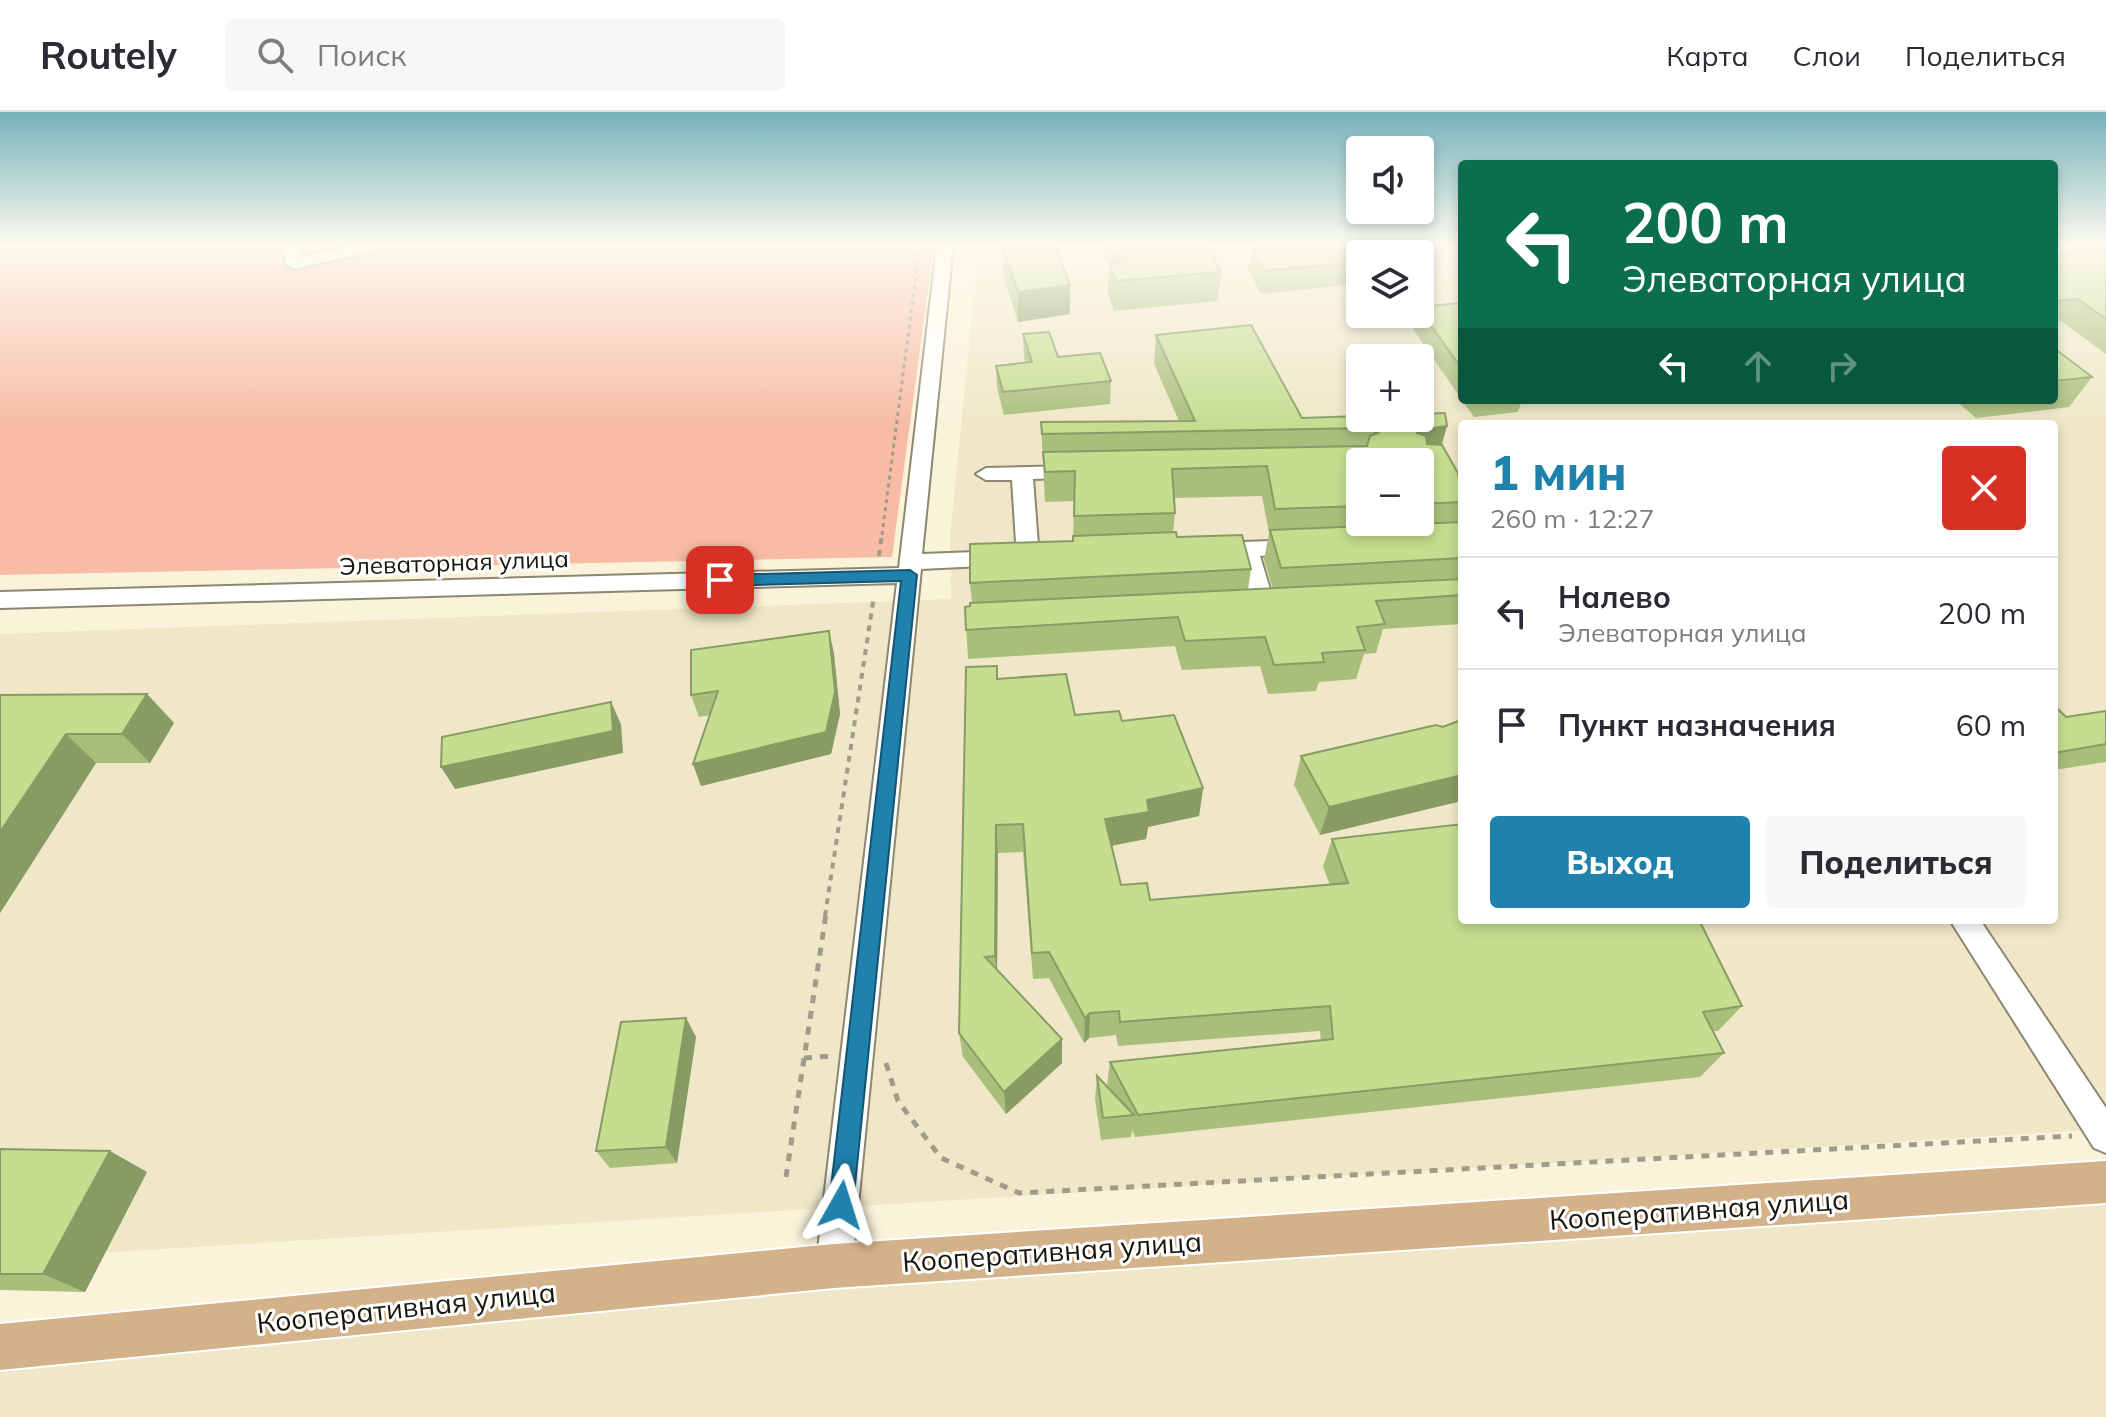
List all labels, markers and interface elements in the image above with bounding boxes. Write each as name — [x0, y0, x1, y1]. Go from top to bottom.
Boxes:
search box — [225, 19, 785, 91]
text: Routely — [40, 31, 177, 79]
icon: search — [253, 33, 297, 77]
text: Поиск — [317, 36, 406, 74]
text: Карта — [1666, 38, 1749, 73]
text: Слои — [1793, 38, 1861, 73]
text: Поделиться — [1905, 38, 2066, 73]
map controls — [1346, 136, 1434, 536]
button: sound — [1346, 136, 1434, 224]
text: 200 m — [1622, 187, 1789, 257]
icon: left — [1490, 192, 1594, 296]
button: layers — [1346, 240, 1434, 328]
text: Элеваторная улица — [1622, 256, 1966, 301]
button: + — [1346, 344, 1434, 432]
icon: left — [1652, 344, 1696, 388]
icon: ahead — [1736, 344, 1780, 388]
icon: right — [1820, 344, 1864, 388]
text: 1 мин — [1490, 442, 1627, 502]
button: close — [1942, 446, 2026, 530]
button: − — [1346, 448, 1434, 536]
text: 260 m · 12:27 — [1490, 502, 1654, 535]
street label: Элеваторная улица — [339, 543, 569, 581]
pin — [686, 546, 754, 614]
icon: arrive — [698, 558, 742, 602]
text: Налево — [1558, 578, 1671, 616]
icon: left — [1490, 591, 1534, 635]
text: 200 m — [1938, 594, 2026, 632]
text: Элеваторная улица — [1558, 616, 1807, 649]
icon: arrive — [1490, 703, 1534, 747]
text: Пункт назначения — [1558, 706, 1836, 744]
text: 60 m — [1956, 706, 2026, 744]
button: Выход — [1490, 816, 1750, 908]
button: Поделиться — [1766, 816, 2026, 908]
position arrow — [799, 1163, 883, 1247]
street label: Кооперативная улица — [1548, 1181, 1850, 1237]
street label: Кооперативная улица — [901, 1223, 1203, 1279]
street label: Кооперативная улица — [255, 1274, 557, 1340]

